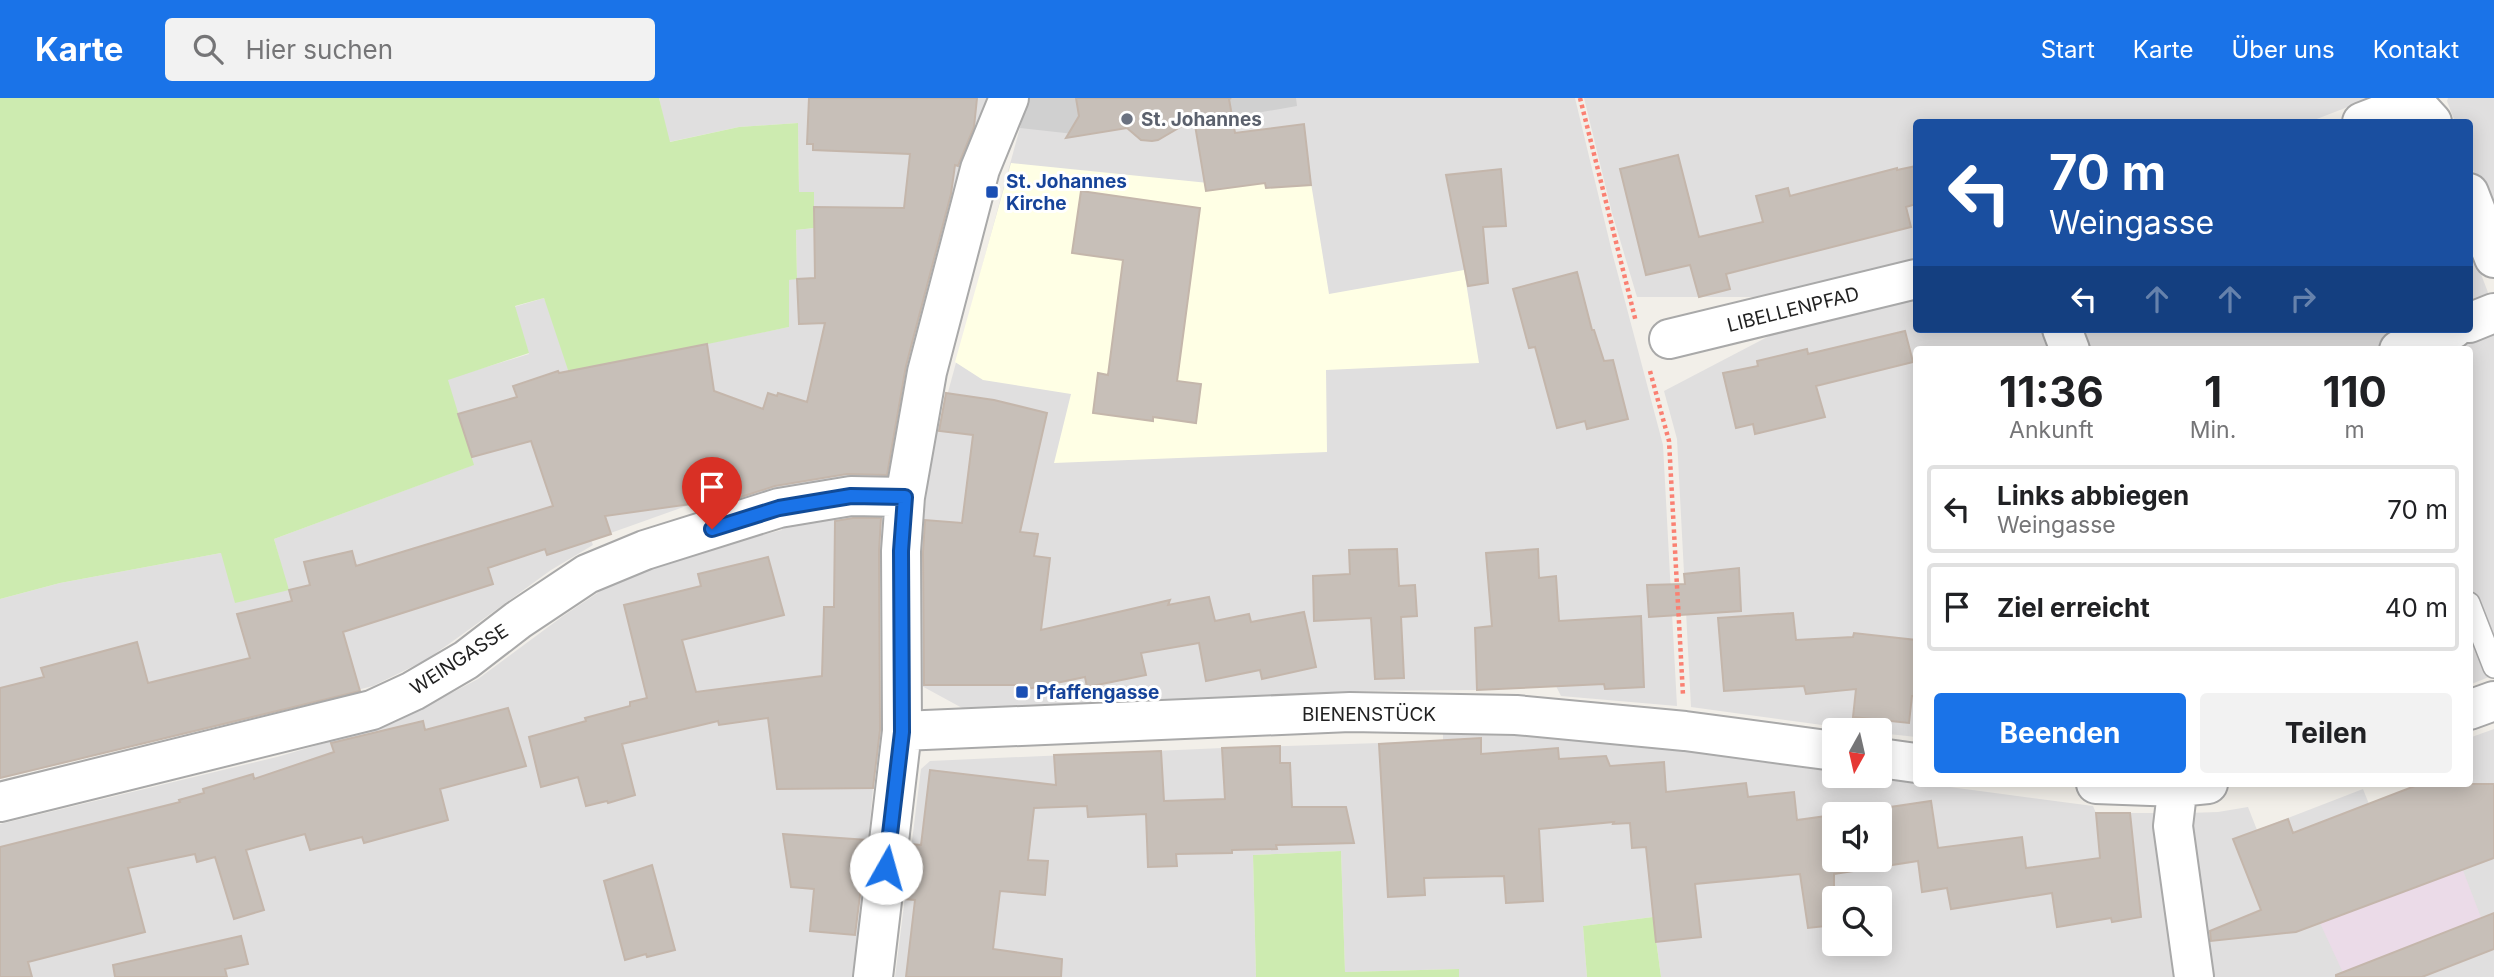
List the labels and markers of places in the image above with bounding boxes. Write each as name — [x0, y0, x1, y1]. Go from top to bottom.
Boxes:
place label: St. Johannes — [1141, 108, 1262, 131]
marker: St. Johannes — [1119, 111, 1135, 127]
place label: St. Johannes Kirche — [1006, 170, 1127, 215]
marker: St. Johannes Kirche — [984, 184, 1000, 200]
pin — [682, 457, 742, 529]
place label: Pfaffengasse — [1036, 681, 1159, 704]
marker: Pfaffengasse — [1014, 684, 1030, 700]

